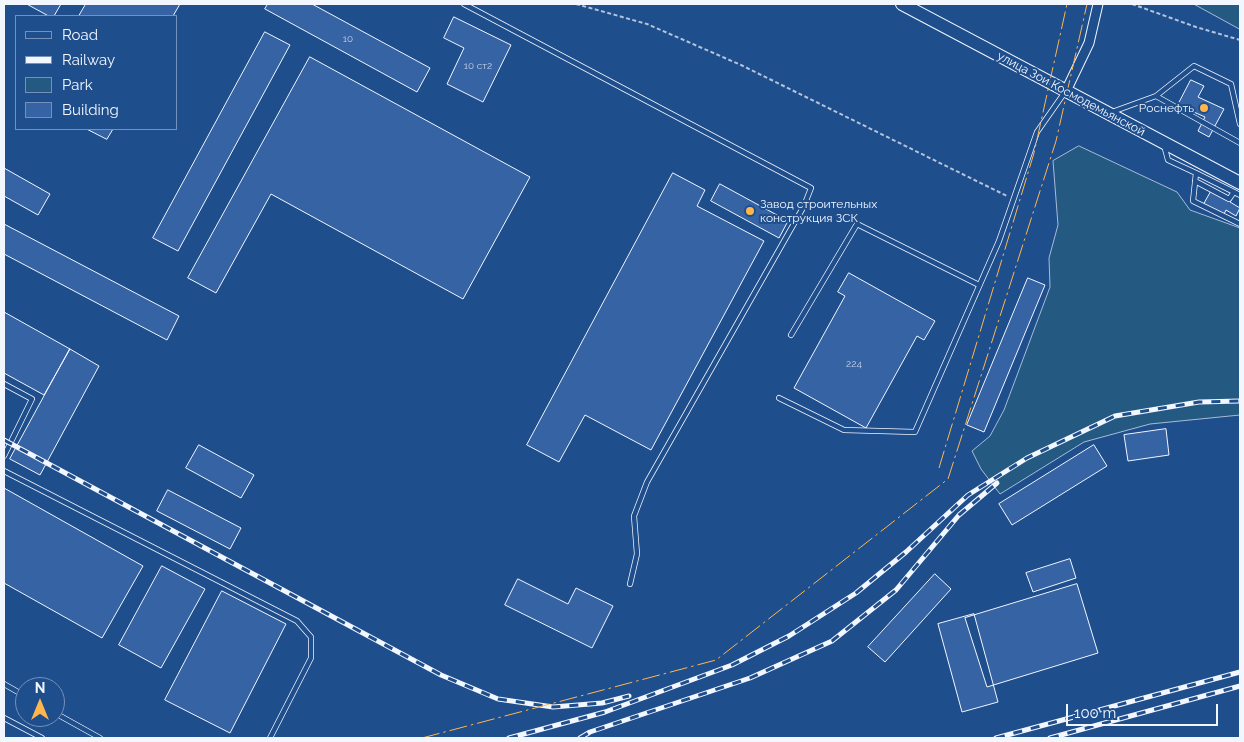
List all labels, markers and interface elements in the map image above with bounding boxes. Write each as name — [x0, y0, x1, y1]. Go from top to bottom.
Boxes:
legend — [15, 15, 178, 130]
text: Road — [62, 26, 98, 44]
house number: 10 — [343, 33, 353, 45]
street label: улица Зои Космодемьянской — [994, 49, 1148, 139]
text: Railway — [62, 51, 115, 69]
house number: 10 ст2 — [464, 60, 492, 72]
text: Park — [62, 76, 93, 94]
text: Building — [62, 101, 119, 119]
place label: Роснефть — [1139, 101, 1194, 115]
marker: Роснефть — [1198, 102, 1210, 114]
place label: Завод строительных конструкция ЗСК — [760, 197, 877, 225]
marker: Завод строительных конструкция ЗСК — [744, 205, 756, 217]
house number: 224 — [846, 358, 862, 370]
north arrow — [15, 677, 65, 727]
text: N — [35, 680, 45, 696]
scale bar — [1069, 694, 1222, 726]
text: 100 m — [1074, 704, 1116, 722]

